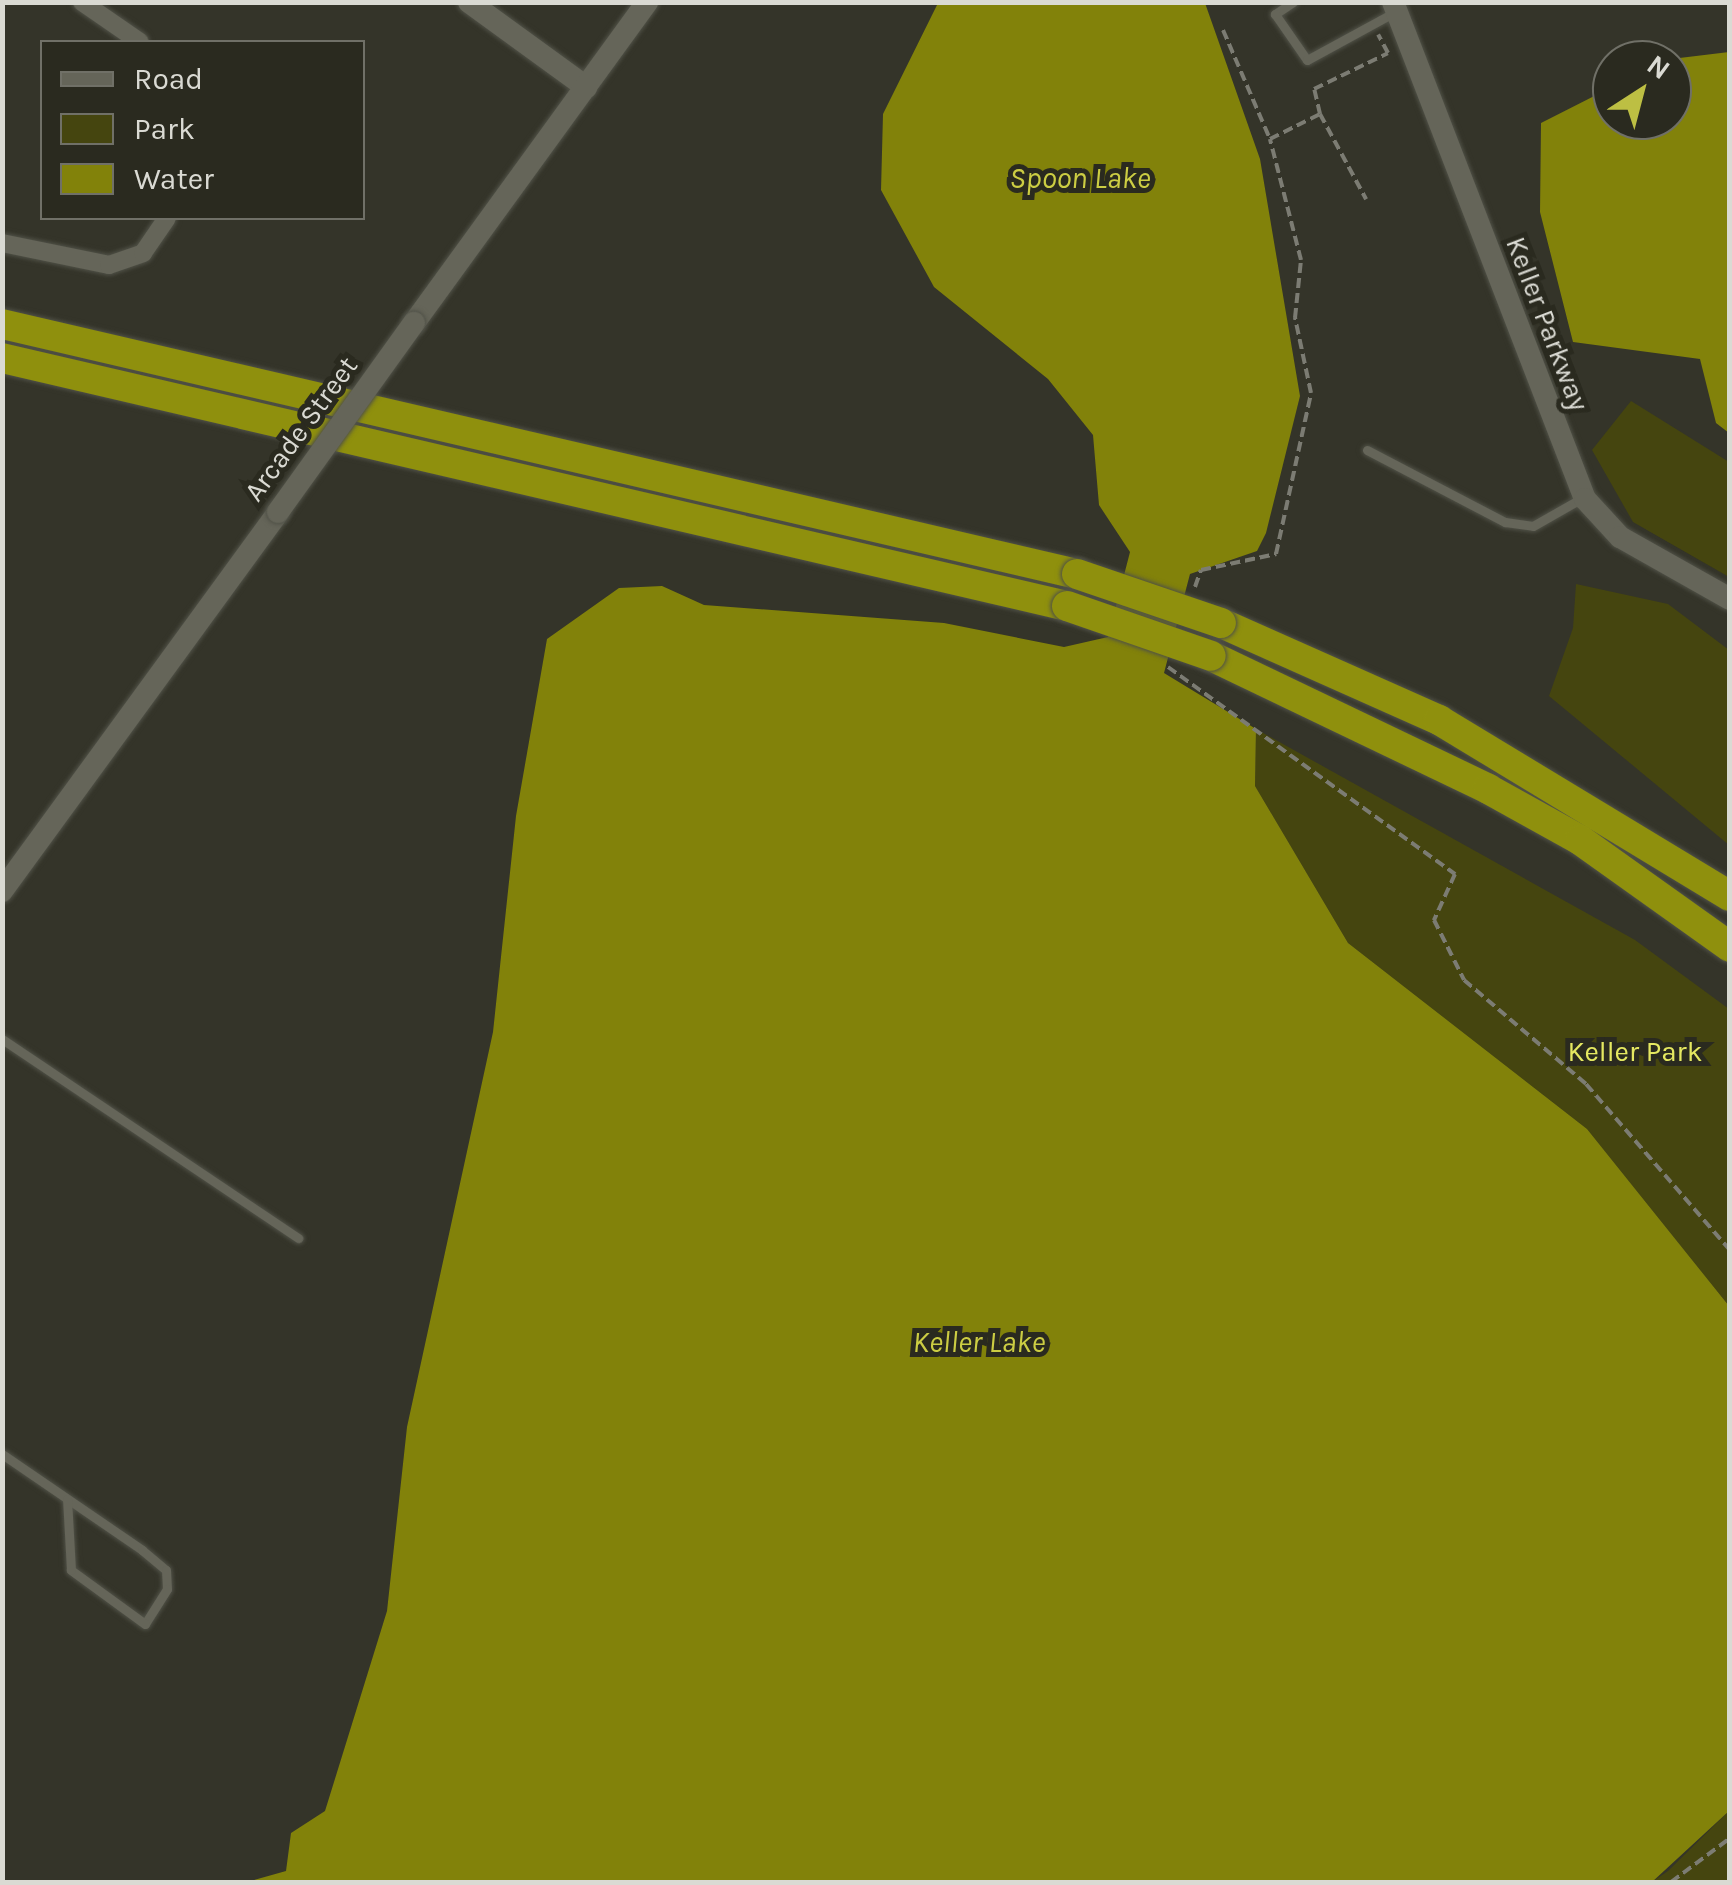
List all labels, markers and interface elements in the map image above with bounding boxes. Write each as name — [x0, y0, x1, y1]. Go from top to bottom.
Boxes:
legend — [40, 40, 365, 220]
north arrow — [1592, 40, 1692, 140]
text: N — [1641, 48, 1677, 86]
text: Road — [134, 61, 203, 97]
text: Park — [134, 111, 195, 147]
water label: Spoon Lake — [1009, 160, 1151, 196]
text: Water — [134, 161, 214, 197]
street label: Keller Parkway — [1498, 232, 1596, 416]
street label: Arcade Street — [237, 350, 365, 508]
park label: Keller Park — [1567, 1035, 1703, 1069]
water label: Keller Lake — [913, 1324, 1045, 1360]

